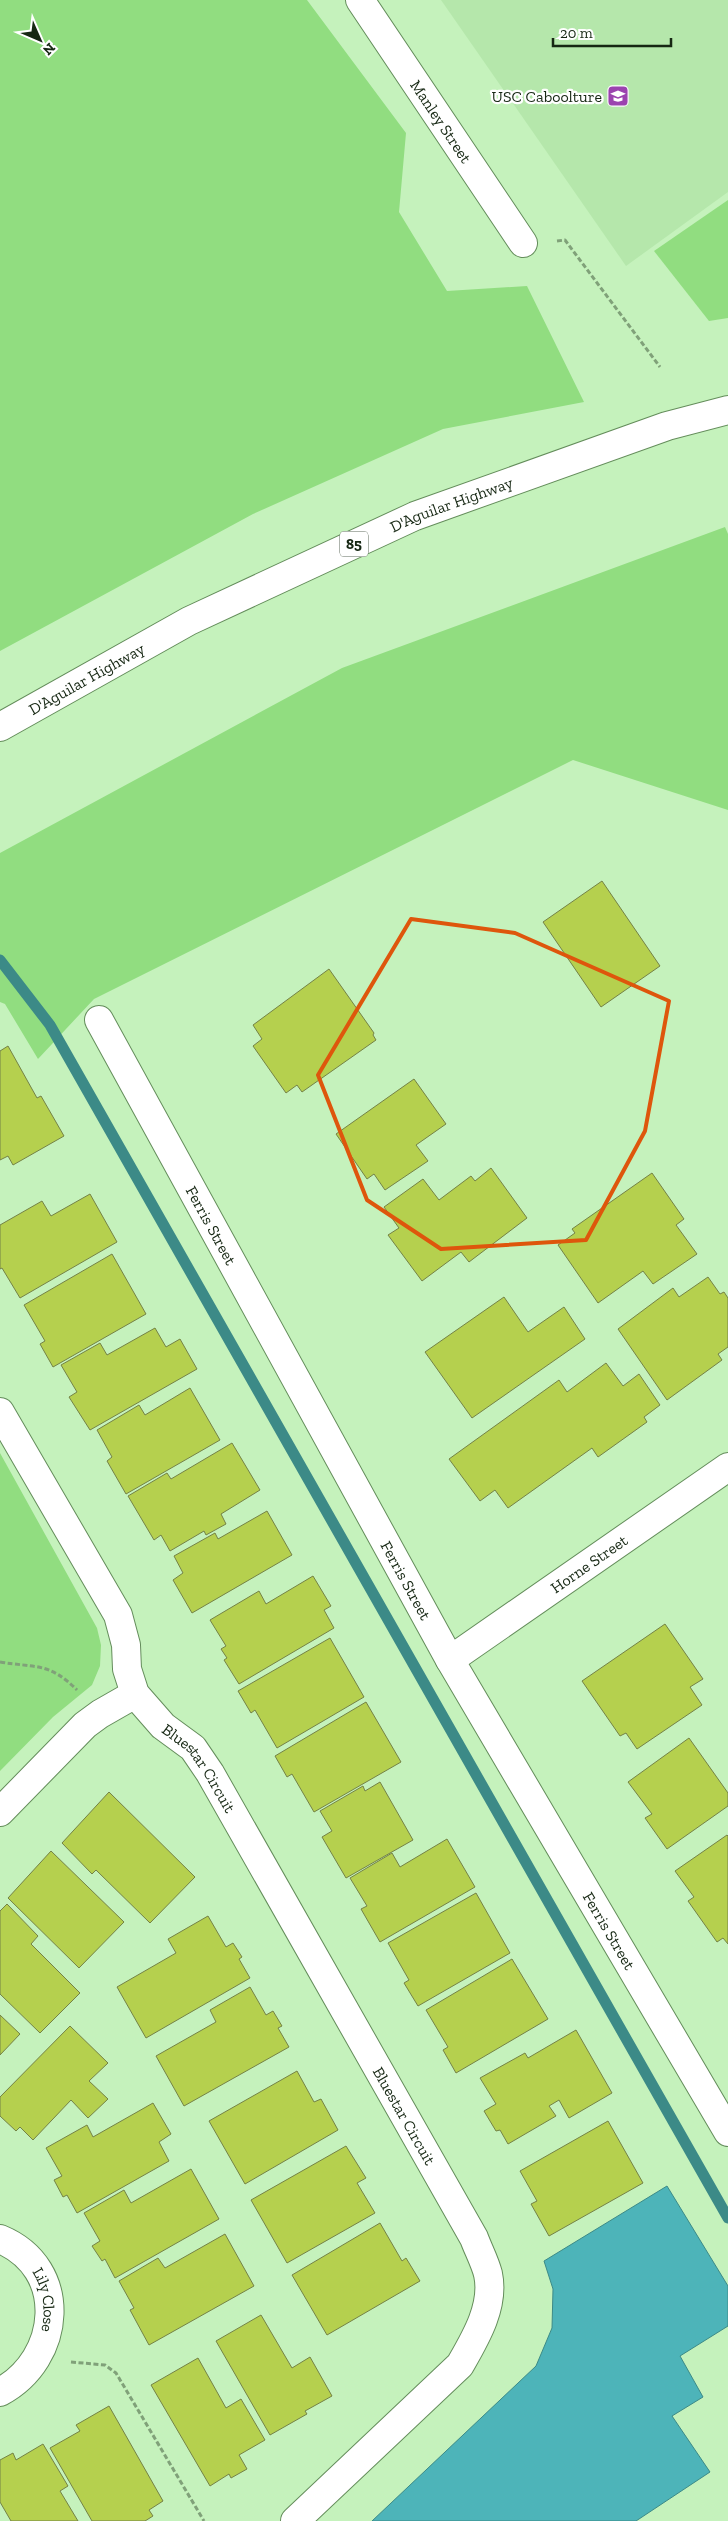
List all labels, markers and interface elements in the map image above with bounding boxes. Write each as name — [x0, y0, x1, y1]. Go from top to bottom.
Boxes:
north arrow — [15, 15, 65, 65]
scale bar — [553, 15, 670, 47]
text: 20 m — [560, 24, 593, 42]
text: N — [39, 39, 59, 59]
street label: Manley Street — [406, 76, 476, 167]
school or university icon: USC Caboolture — [606, 84, 630, 108]
place label: USC Caboolture — [492, 87, 602, 106]
street label: D'Aguilar Highway — [387, 473, 516, 536]
road number: 85 — [340, 532, 368, 556]
street label: D'Aguilar Highway — [25, 639, 149, 719]
street label: Ferris Street — [182, 1183, 240, 1268]
street label: Horne Street — [547, 1531, 631, 1597]
street label: Ferris Street — [377, 1538, 435, 1623]
street label: Bluestar Circuit — [158, 1720, 239, 1816]
street label: Ferris Street — [579, 1889, 639, 1973]
street label: Bluestar Circuit — [369, 2063, 439, 2168]
street label: Lily Close — [28, 2264, 59, 2334]

